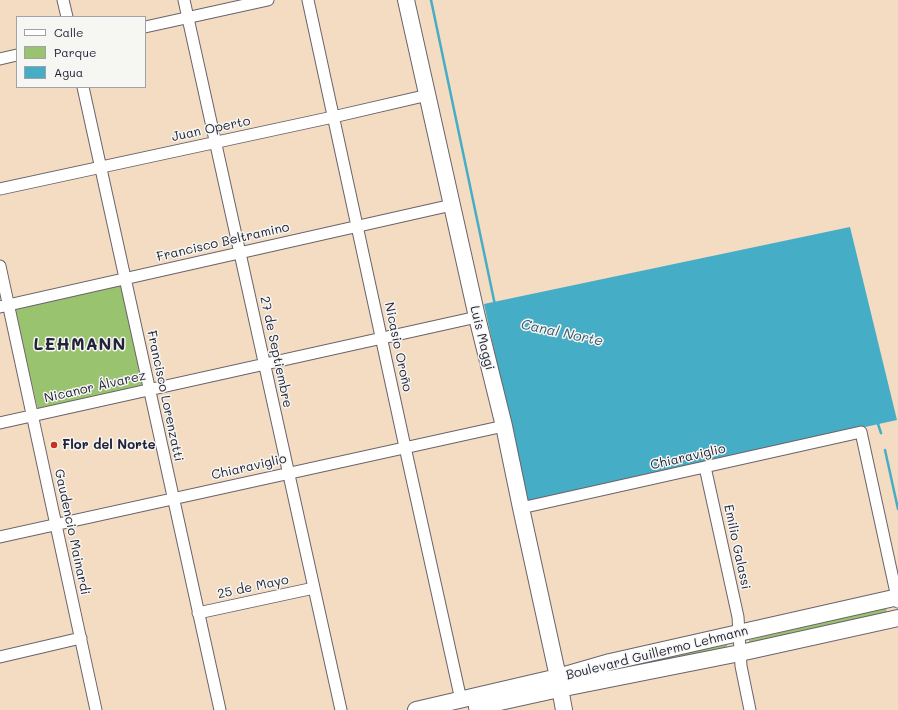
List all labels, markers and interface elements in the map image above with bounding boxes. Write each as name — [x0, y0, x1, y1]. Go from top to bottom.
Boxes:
legend — [16, 16, 146, 88]
text: Calle — [54, 24, 84, 40]
text: Parque — [54, 44, 97, 60]
text: Agua — [54, 64, 83, 80]
street label: Juan Operto — [170, 113, 252, 145]
street label: Francisco Beltramino — [155, 219, 291, 265]
street label: 27 de Septiembre — [257, 295, 295, 409]
street label: Nicasio Oroño — [381, 301, 415, 393]
street label: Luis Maggi — [466, 304, 498, 372]
water label: Canal Norte — [519, 316, 605, 350]
street label: Francisco Lorenzatti — [143, 329, 187, 463]
district label: LEHMANN — [34, 335, 126, 355]
street label: Nicanor Álvarez — [43, 368, 147, 406]
place label: Flor del Norte — [62, 437, 155, 453]
marker: Flor del Norte — [49, 440, 59, 450]
street label: Chiaraviglio — [649, 441, 727, 473]
street label: Chiaraviglio — [210, 451, 288, 483]
street label: Gaudencio Mainardi — [51, 468, 93, 596]
street label: Emilio Galassi — [720, 503, 754, 591]
street label: 25 de Mayo — [216, 572, 290, 602]
street label: Boulevard Guillermo Lehmann — [564, 623, 750, 683]

